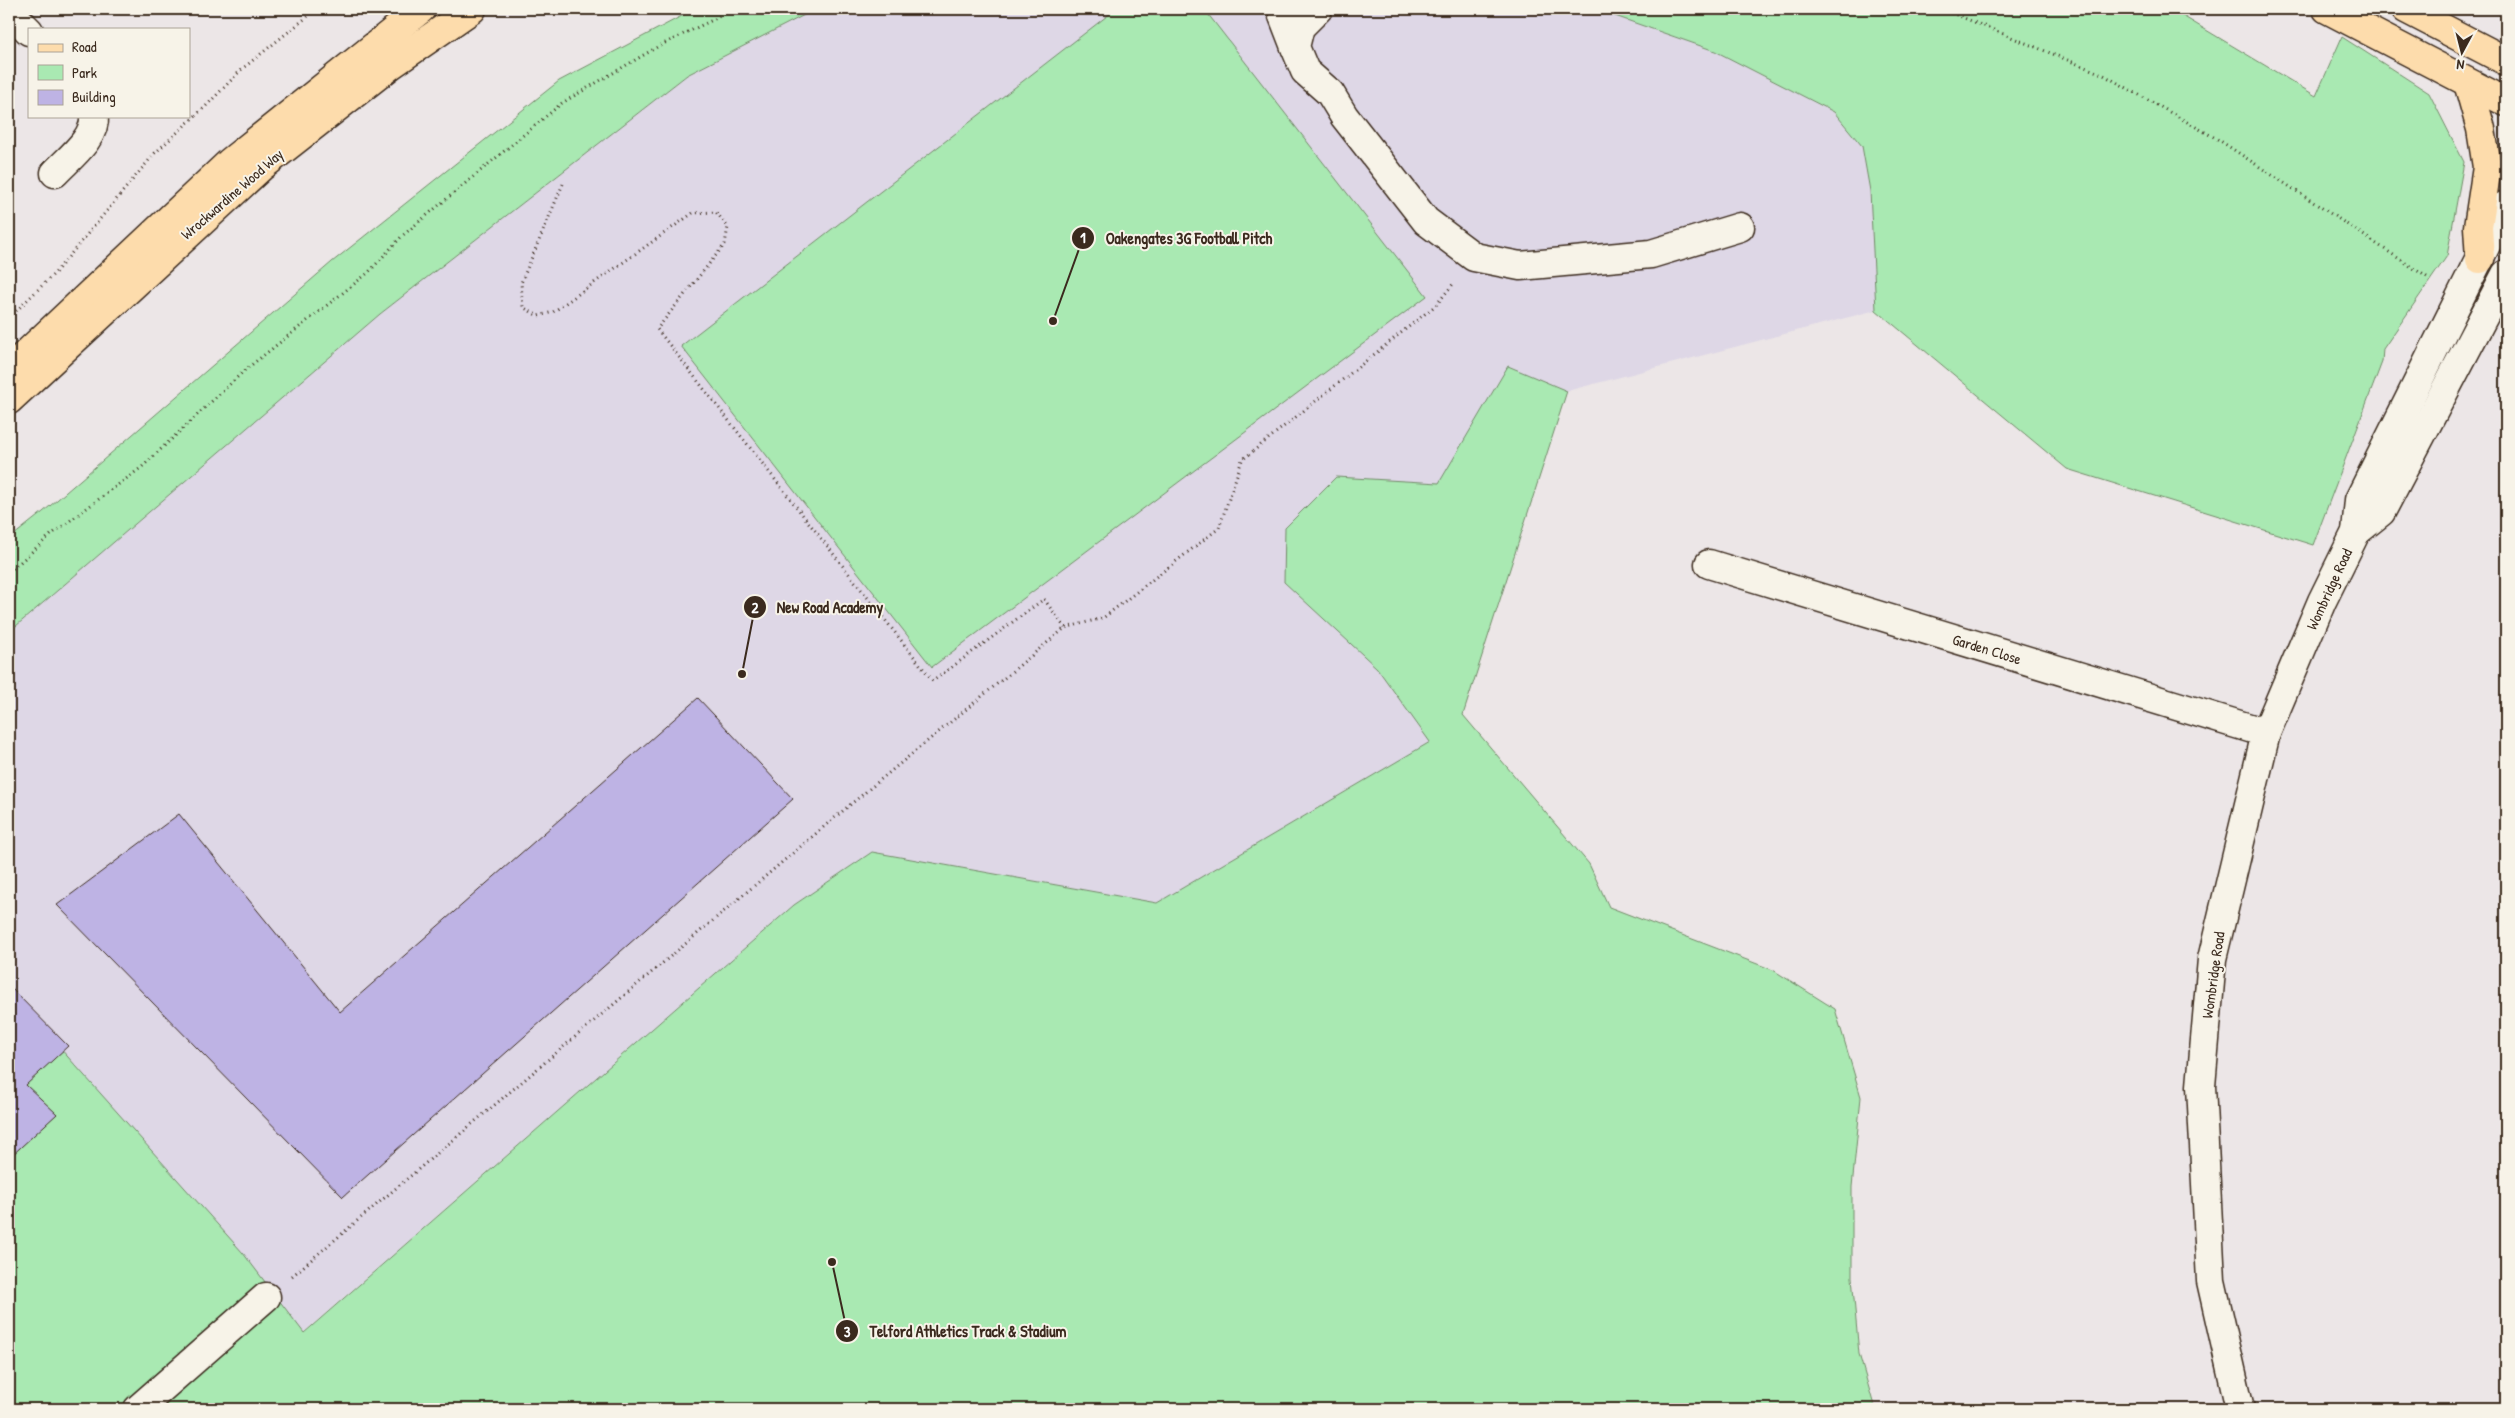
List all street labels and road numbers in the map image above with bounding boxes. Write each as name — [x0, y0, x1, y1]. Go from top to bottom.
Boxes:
street label: Wrockwardine Wood Way — [176, 144, 288, 244]
street label: Wombridge Road — [2301, 545, 2357, 633]
street label: Garden Close — [1950, 629, 2024, 669]
street label: Wombridge Road — [2197, 930, 2229, 1020]

